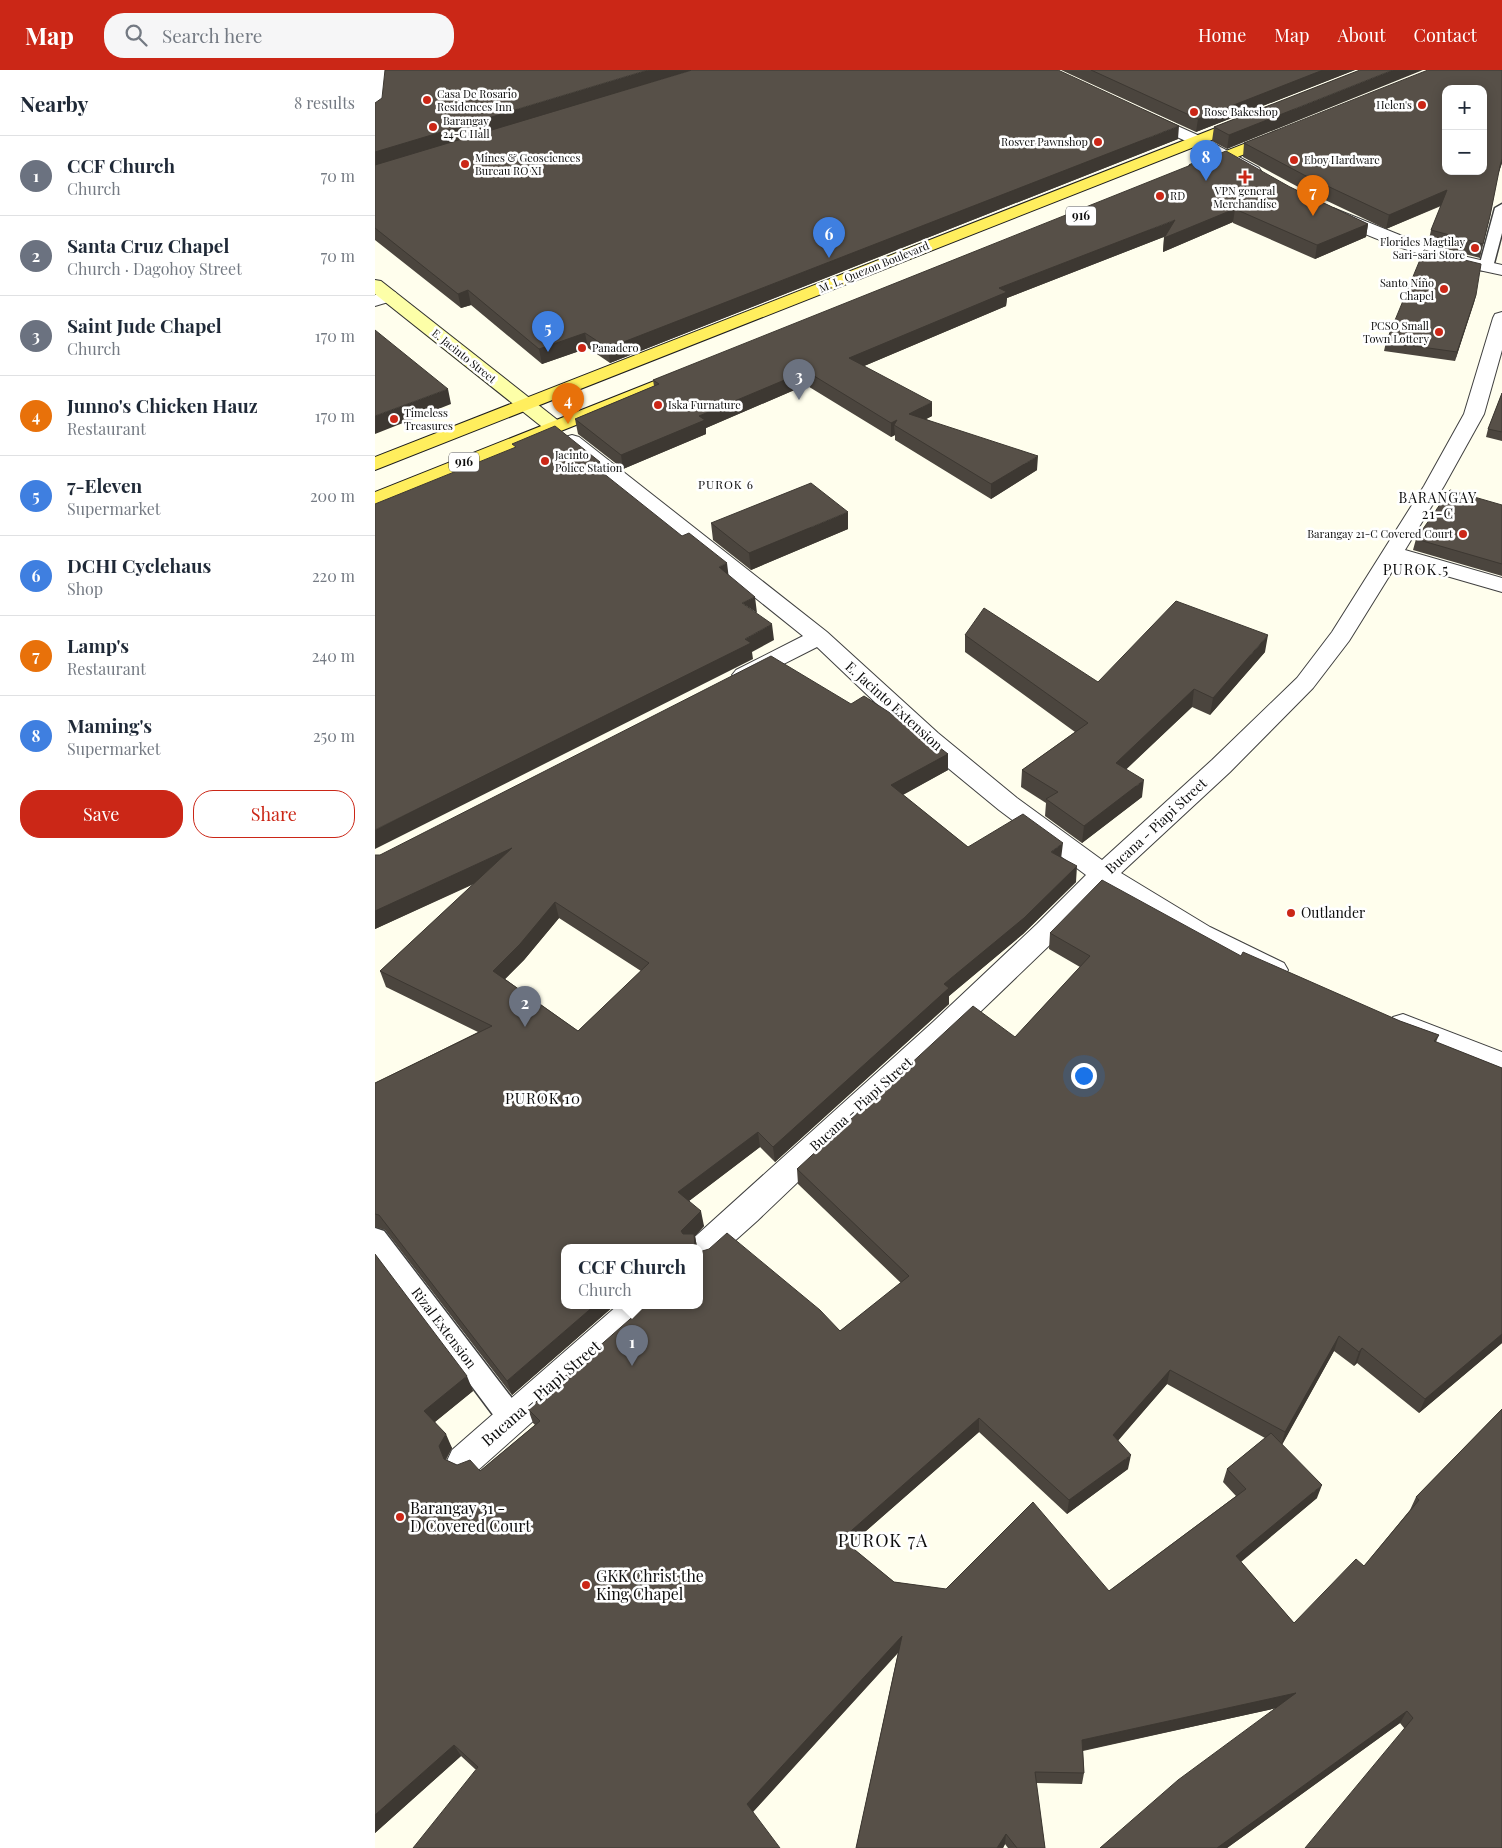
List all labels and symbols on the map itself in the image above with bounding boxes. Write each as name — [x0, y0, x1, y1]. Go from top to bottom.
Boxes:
place label: Casa De Rosario Residences Inn — [437, 86, 517, 114]
marker: Casa De Rosario Residences Inn — [421, 94, 433, 106]
place label: Helen's — [1376, 97, 1412, 112]
marker: Helen's — [1416, 99, 1428, 111]
place label: Rose Bakeshop — [1204, 104, 1278, 119]
marker: Rose Bakeshop — [1188, 106, 1200, 118]
place label: Barangay 24-C Hall — [443, 113, 490, 141]
marker: Barangay 24-C Hall — [427, 121, 439, 133]
place label: Rosver Pawnshop — [1001, 134, 1088, 149]
marker: Rosver Pawnshop — [1092, 136, 1104, 148]
pin: 8 — [1190, 140, 1222, 181]
place label: Mines & Geosciences Bureau RO XI — [475, 150, 580, 178]
place label: Eboy Hardware — [1304, 152, 1380, 167]
marker: Eboy Hardware — [1288, 154, 1300, 166]
marker: Mines & Geosciences Bureau RO XI — [459, 158, 471, 170]
marker: VPN general Merchandise — [1239, 171, 1251, 183]
pin: 7 — [1297, 175, 1329, 216]
place label: VPN general Merchandise — [1213, 183, 1277, 211]
place label: RD — [1170, 188, 1185, 203]
marker: RD — [1154, 190, 1166, 202]
road number: 916 — [1066, 206, 1096, 226]
pin: 6 — [813, 217, 845, 258]
place label: Florides Magtilay Sari-sari Store — [1380, 234, 1465, 262]
street label: M. L. Quezon Boulevard — [817, 237, 932, 295]
marker: Florides Magtilay Sari-sari Store — [1469, 242, 1481, 254]
place label: Santo Niño Chapel — [1380, 275, 1434, 303]
marker: Santo Niño Chapel — [1438, 283, 1450, 295]
pin: 5 — [532, 311, 564, 352]
place label: PCSO Small Town Lottery — [1363, 318, 1429, 346]
street label: E. Jacinto Street — [429, 325, 500, 386]
marker: PCSO Small Town Lottery — [1433, 326, 1445, 338]
place label: Panadero — [592, 340, 639, 355]
marker: Panadero — [576, 342, 588, 354]
pin: 3 — [783, 359, 815, 400]
pin: 4 — [552, 383, 584, 424]
place label: Iska Furnature — [668, 397, 741, 412]
marker: Iska Furnature — [652, 399, 664, 411]
place label: Timeless Treasures — [404, 405, 453, 433]
marker: Timeless Treasures — [388, 413, 400, 425]
place label: Jacinto Police Station — [554, 447, 623, 475]
road number: 916 — [449, 452, 479, 472]
marker: Jacinto Police Station — [539, 455, 551, 467]
district label: PUROK 6 — [698, 476, 754, 492]
district label: BARANGAY 21-C — [1399, 488, 1477, 523]
place label: Barangay 21-C Covered Court — [1307, 526, 1453, 541]
marker: Barangay 21-C Covered Court — [1457, 528, 1469, 540]
district label: PUROK 5 — [1383, 559, 1449, 579]
street label: E. Jacinto Extension — [842, 657, 948, 755]
street label: Bucana - Piapi Street — [1101, 773, 1211, 878]
place label: Outlander — [1301, 903, 1366, 922]
marker: Outlander — [1285, 907, 1297, 919]
pin: 2 — [509, 986, 541, 1027]
street label: Bucana - Piapi Street — [805, 1052, 917, 1155]
your location — [1071, 1063, 1097, 1089]
district label: PUROK 10 — [505, 1088, 581, 1108]
street label: Rizal Extension — [408, 1283, 482, 1373]
pin: 1 — [616, 1325, 648, 1366]
street label: Bucana - Piapi Street — [477, 1335, 605, 1450]
place label: Barangay 31 - D Covered Court — [410, 1497, 531, 1536]
marker: Barangay 31 - D Covered Court — [394, 1511, 406, 1523]
district label: PUROK 7A — [838, 1528, 928, 1552]
place label: GKK Christ the King Chapel — [596, 1565, 704, 1604]
marker: GKK Christ the King Chapel — [580, 1579, 592, 1591]

